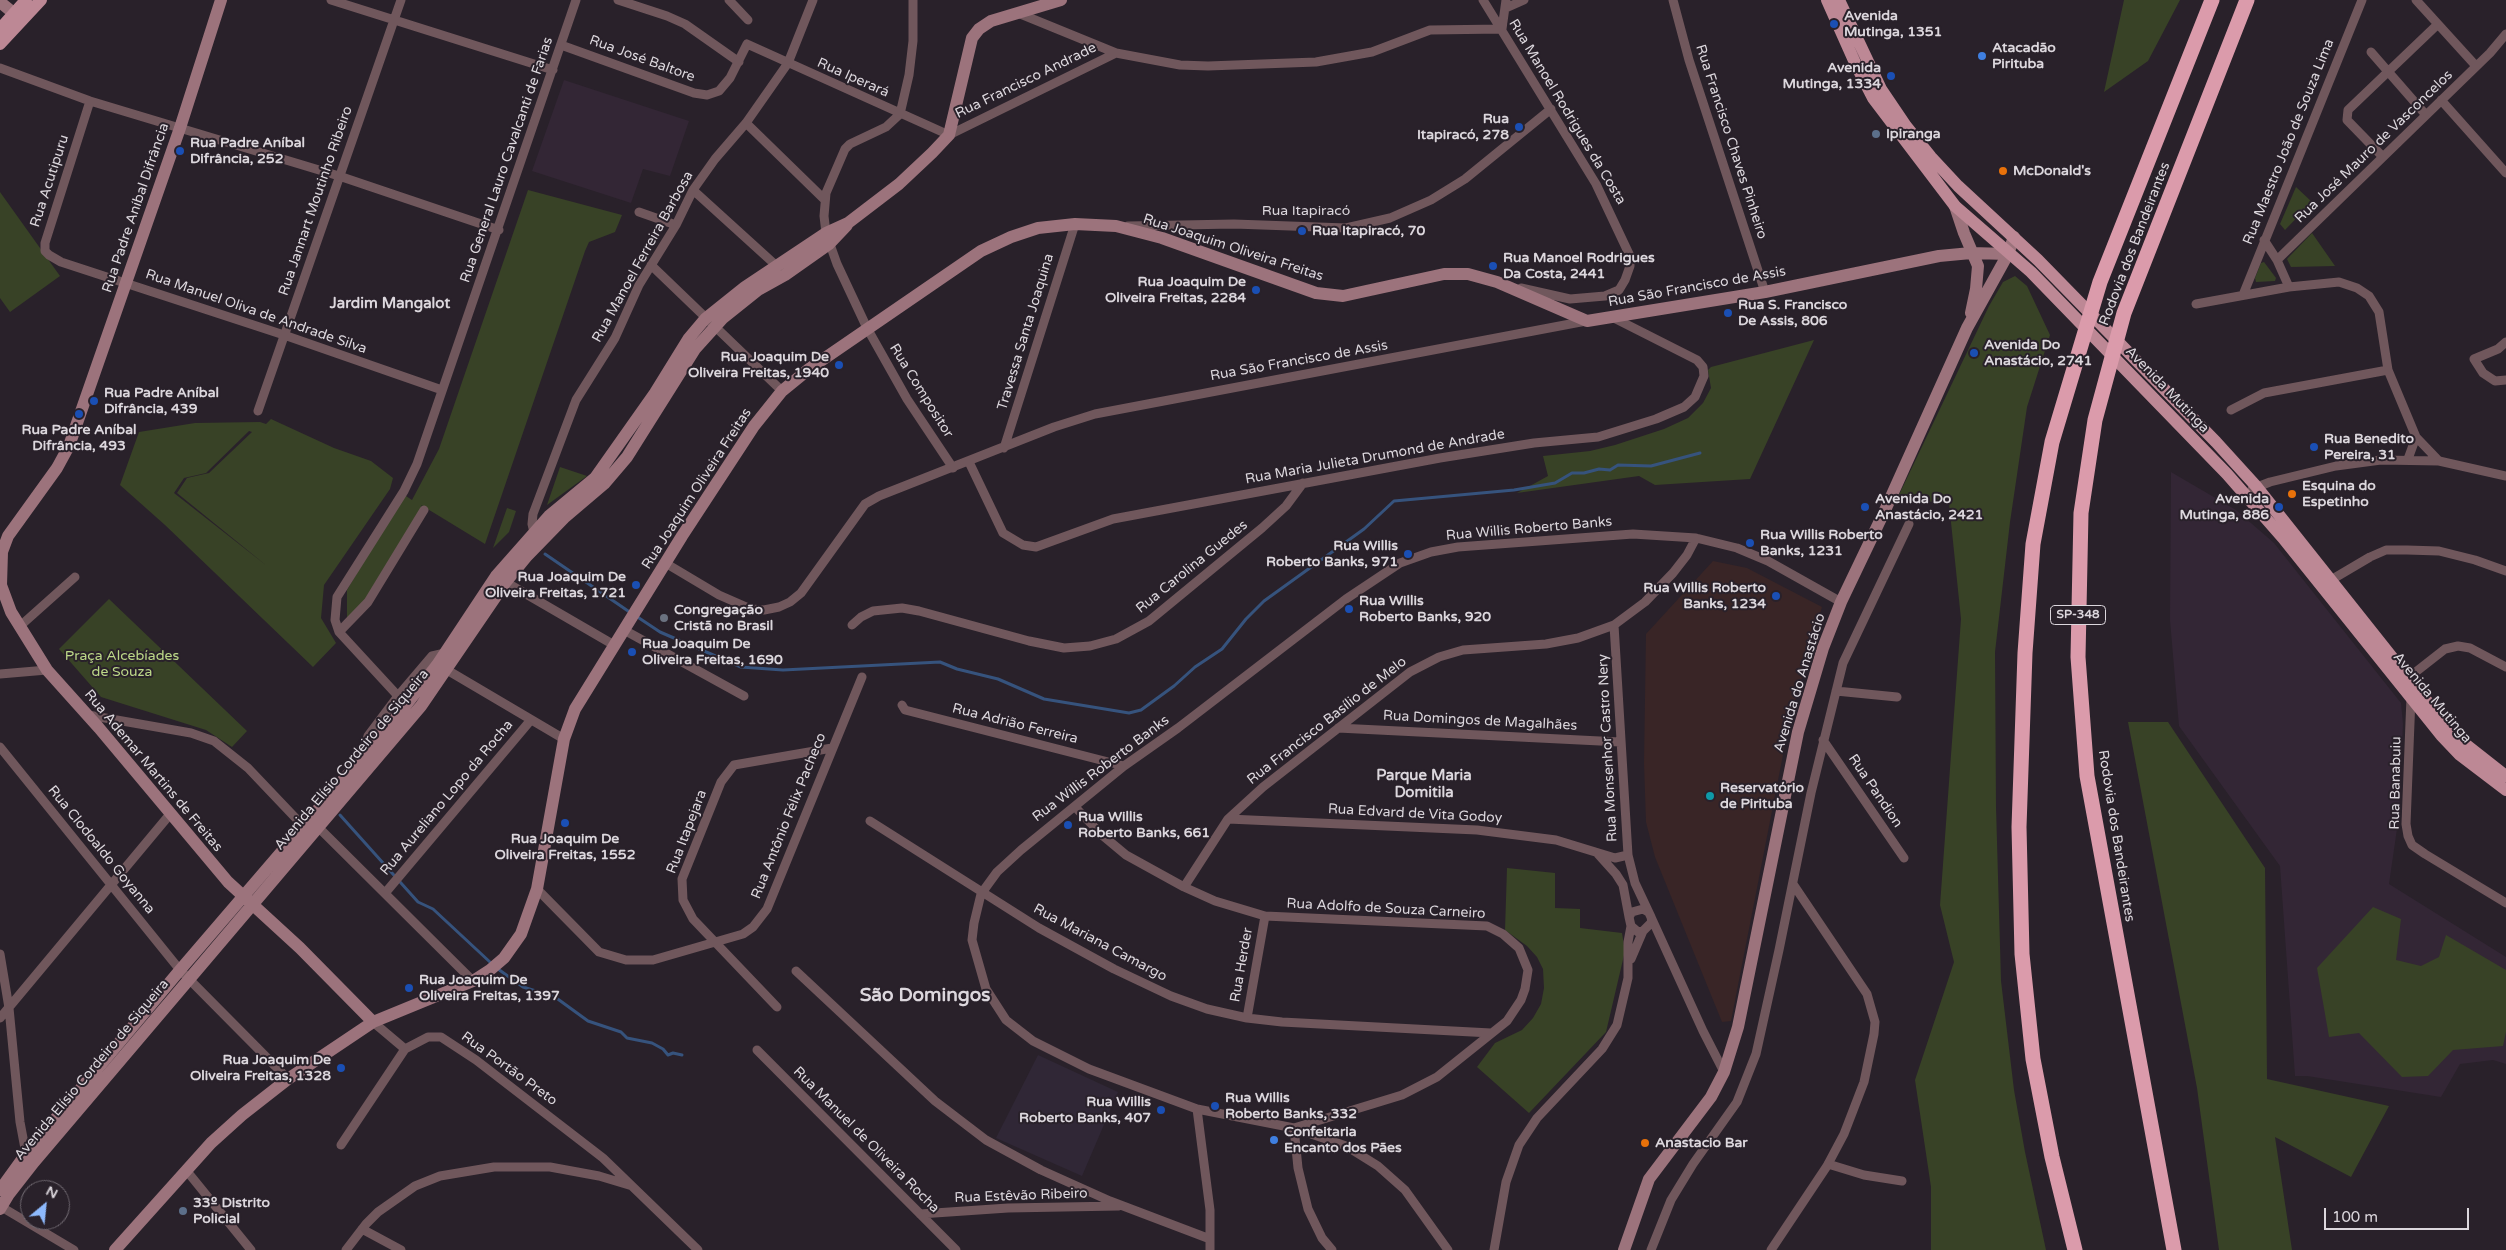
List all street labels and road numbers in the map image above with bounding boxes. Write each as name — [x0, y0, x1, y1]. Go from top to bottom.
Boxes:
street label: Rua Manoel Rodrigues da Costa — [1505, 16, 1629, 208]
street label: Rua José Baltore — [587, 32, 697, 86]
street label: Rua General Lauro Cavalcanti de Farias — [457, 35, 557, 285]
street label: Rua Maestro João de Souza Lima — [2240, 37, 2338, 247]
street label: Rua Francisco Andrade — [953, 40, 1099, 122]
street label: Rua Francisco Chaves Pinheiro — [1692, 43, 1770, 241]
street label: Rua Iperará — [814, 55, 892, 101]
street label: Rua José Mauro de Vasconcelos — [2292, 67, 2456, 227]
street label: Rua Jannart Moutinho Ribeiro — [276, 104, 356, 298]
street label: Rua Padre Aníbal Difrância — [99, 121, 173, 295]
street label: Rua Acutipuru — [27, 133, 73, 229]
street label: Rodovia dos Bandeirantes — [2096, 160, 2174, 328]
street label: Rua Manoel Ferreira Barbosa — [589, 169, 697, 345]
street label: Rua Itapiracó — [1262, 203, 1350, 219]
street label: Rua Joaquim Oliveira Freitas — [1141, 211, 1325, 285]
street label: Travessa Santa Joaquina — [994, 252, 1058, 412]
street label: Rua São Francisco de Assis — [1607, 263, 1787, 311]
street label: Rua Manuel Oliva de Andrade Silva — [143, 266, 369, 358]
street label: Rua São Francisco de Assis — [1209, 337, 1389, 385]
street label: Rua Compositor — [885, 341, 957, 441]
street label: Avenida Mutinga — [2122, 343, 2212, 437]
street label: Rua Joaquim Oliveira Freitas — [639, 405, 755, 573]
street label: Rua Maria Julieta Drumond de Andrade — [1244, 426, 1506, 488]
street label: Rua Willis Roberto Banks — [1445, 513, 1613, 545]
street label: Rua Carolina Guedes — [1133, 517, 1251, 617]
road number: SP-348 — [2050, 606, 2106, 624]
street label: Avenida do Anastácio — [1771, 611, 1829, 755]
street label: Avenida Mutinga — [2389, 649, 2475, 747]
street label: Rua Francisco Basílio de Melo — [1244, 654, 1410, 788]
street label: Rua Monsenhor Castro Nery — [1595, 654, 1621, 842]
street label: Avenida Elísio Cordeiro de Siqueira — [271, 666, 433, 854]
street label: Rua Ademar Martins de Freitas — [80, 687, 226, 855]
street label: Rua Adrião Ferreira — [950, 700, 1080, 748]
street label: Rua Domingos de Magalhães — [1383, 708, 1577, 734]
street label: Rua Willis Roberto Banks — [1029, 712, 1173, 826]
street label: Rua Aureliano Lopo da Rocha — [377, 717, 517, 879]
street label: Rua Antônio Félix Pacheco — [748, 731, 830, 901]
street label: Rua Banabuiu — [2387, 736, 2405, 830]
street label: Rodovia dos Bandeirantes — [2094, 749, 2138, 923]
street label: Rua Pandion — [1844, 751, 1906, 831]
street label: Rua Clodoaldo Goyanna — [44, 782, 158, 918]
street label: Rua Itapejara — [663, 788, 711, 876]
street label: Rua Edvard de Vita Godoy — [1327, 801, 1503, 827]
street label: Rua Adolfo de Souza Carneiro — [1286, 895, 1486, 923]
street label: Rua Mariana Camargo — [1030, 901, 1170, 985]
street label: Rua Herder — [1227, 926, 1257, 1004]
street label: Avenida Elísio Cordeiro de Siqueira — [11, 976, 173, 1164]
street label: Rua Portão Preto — [458, 1029, 560, 1109]
street label: Rua Manuel de Oliveira Rocha — [789, 1063, 943, 1217]
street label: Rua Estêvão Ribeiro — [954, 1185, 1088, 1207]

